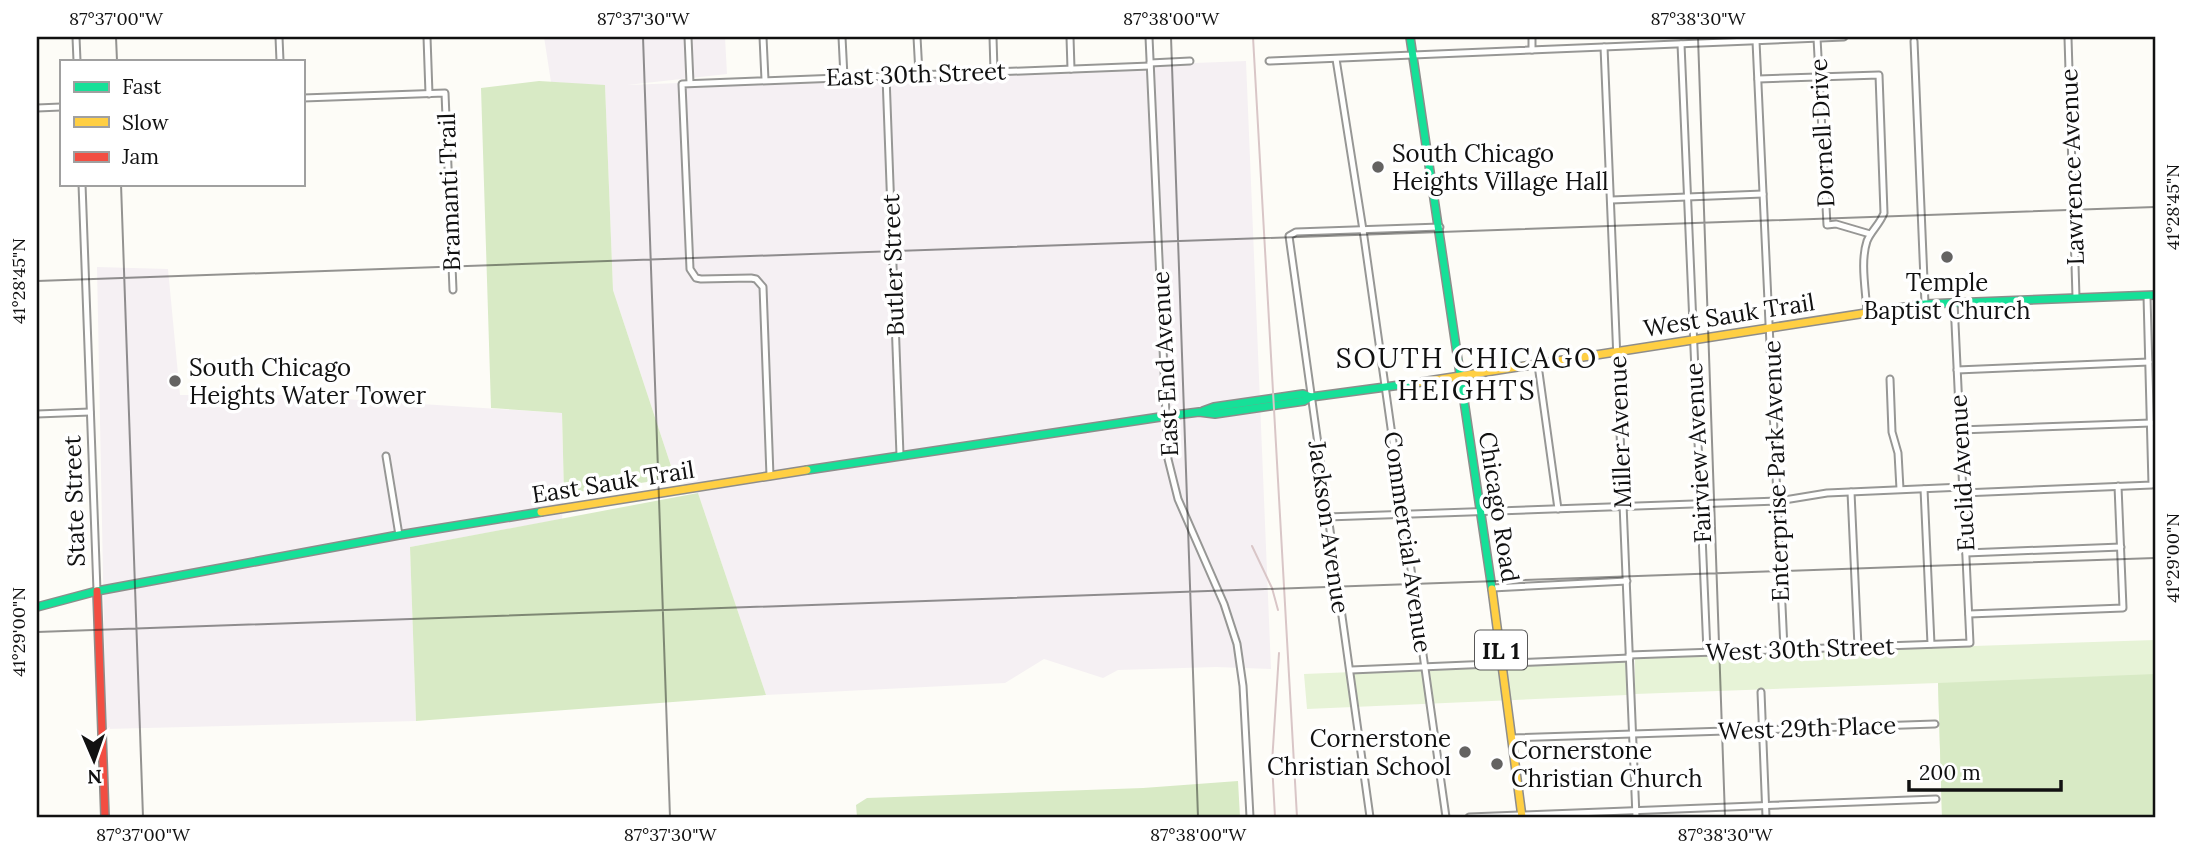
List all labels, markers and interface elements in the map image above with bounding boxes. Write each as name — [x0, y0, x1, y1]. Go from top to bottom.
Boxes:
text: 87°37'00"W — [69, 7, 164, 30]
text: 87°37'30"W — [597, 7, 690, 30]
text: 87°38'00"W — [1123, 7, 1220, 30]
text: 87°38'30"W — [1651, 7, 1747, 30]
street label: East 30th Street — [825, 55, 1007, 93]
street label: Dornell Drive — [1803, 58, 1841, 208]
legend — [60, 60, 304, 186]
street label: Lawrence Avenue — [2053, 68, 2091, 266]
text: Fast — [122, 73, 162, 100]
text: Slow — [122, 109, 169, 136]
street label: Bramanti Trail — [431, 112, 467, 272]
place label: South Chicago Heights Village Hall — [1392, 138, 1609, 197]
text: Jam — [121, 143, 159, 170]
marker: South Chicago Heights Village Hall — [1370, 159, 1386, 175]
text: 41°28'45"N — [2161, 164, 2184, 250]
street label: Butler Street — [875, 192, 911, 337]
text: 41°28'45"N — [7, 238, 30, 324]
marker: Temple Baptist Church — [1939, 249, 1955, 265]
place label: Temple Baptist Church — [1863, 267, 2031, 326]
street label: East End Avenue — [1145, 270, 1185, 458]
street label: West Sauk Trail — [1641, 286, 1817, 344]
district label: SOUTH CHICAGO HEIGHTS — [1336, 340, 1598, 408]
street label: Enterprise Park Avenue — [1756, 340, 1796, 602]
place label: South Chicago Heights Water Tower — [189, 352, 427, 411]
street label: Miller Avenue — [1602, 355, 1638, 509]
street label: Fairview Avenue — [1678, 362, 1718, 544]
marker: South Chicago Heights Water Tower — [167, 373, 183, 389]
street label: Euclid Avenue — [1942, 394, 1982, 552]
street label: Commercial Avenue — [1377, 429, 1439, 655]
street label: Chicago Road — [1472, 429, 1526, 585]
street label: State Street — [56, 434, 92, 567]
street label: Jackson Avenue — [1301, 438, 1356, 615]
street label: East Sauk Trail — [529, 454, 697, 510]
text: 41°29'00"N — [2161, 513, 2184, 603]
text: 41°29'00"N — [7, 587, 30, 677]
road number: IL 1 — [1475, 630, 1527, 670]
street label: West 30th Street — [1705, 630, 1896, 668]
street label: West 29th Place — [1717, 709, 1897, 747]
place label: Cornerstone Christian School — [1267, 723, 1451, 782]
north arrow — [60, 724, 130, 794]
place label: Cornerstone Christian Church — [1511, 735, 1703, 794]
marker: Cornerstone Christian School — [1457, 744, 1473, 760]
scale bar — [1909, 749, 2061, 793]
marker: Cornerstone Christian Church — [1489, 756, 1505, 772]
text: 200 m — [1919, 759, 1981, 786]
text: N — [87, 765, 102, 789]
text: 87°37'00"W — [96, 823, 191, 846]
text: 87°37'30"W — [624, 823, 717, 846]
text: 87°38'00"W — [1150, 823, 1247, 846]
text: 87°38'30"W — [1678, 823, 1774, 846]

